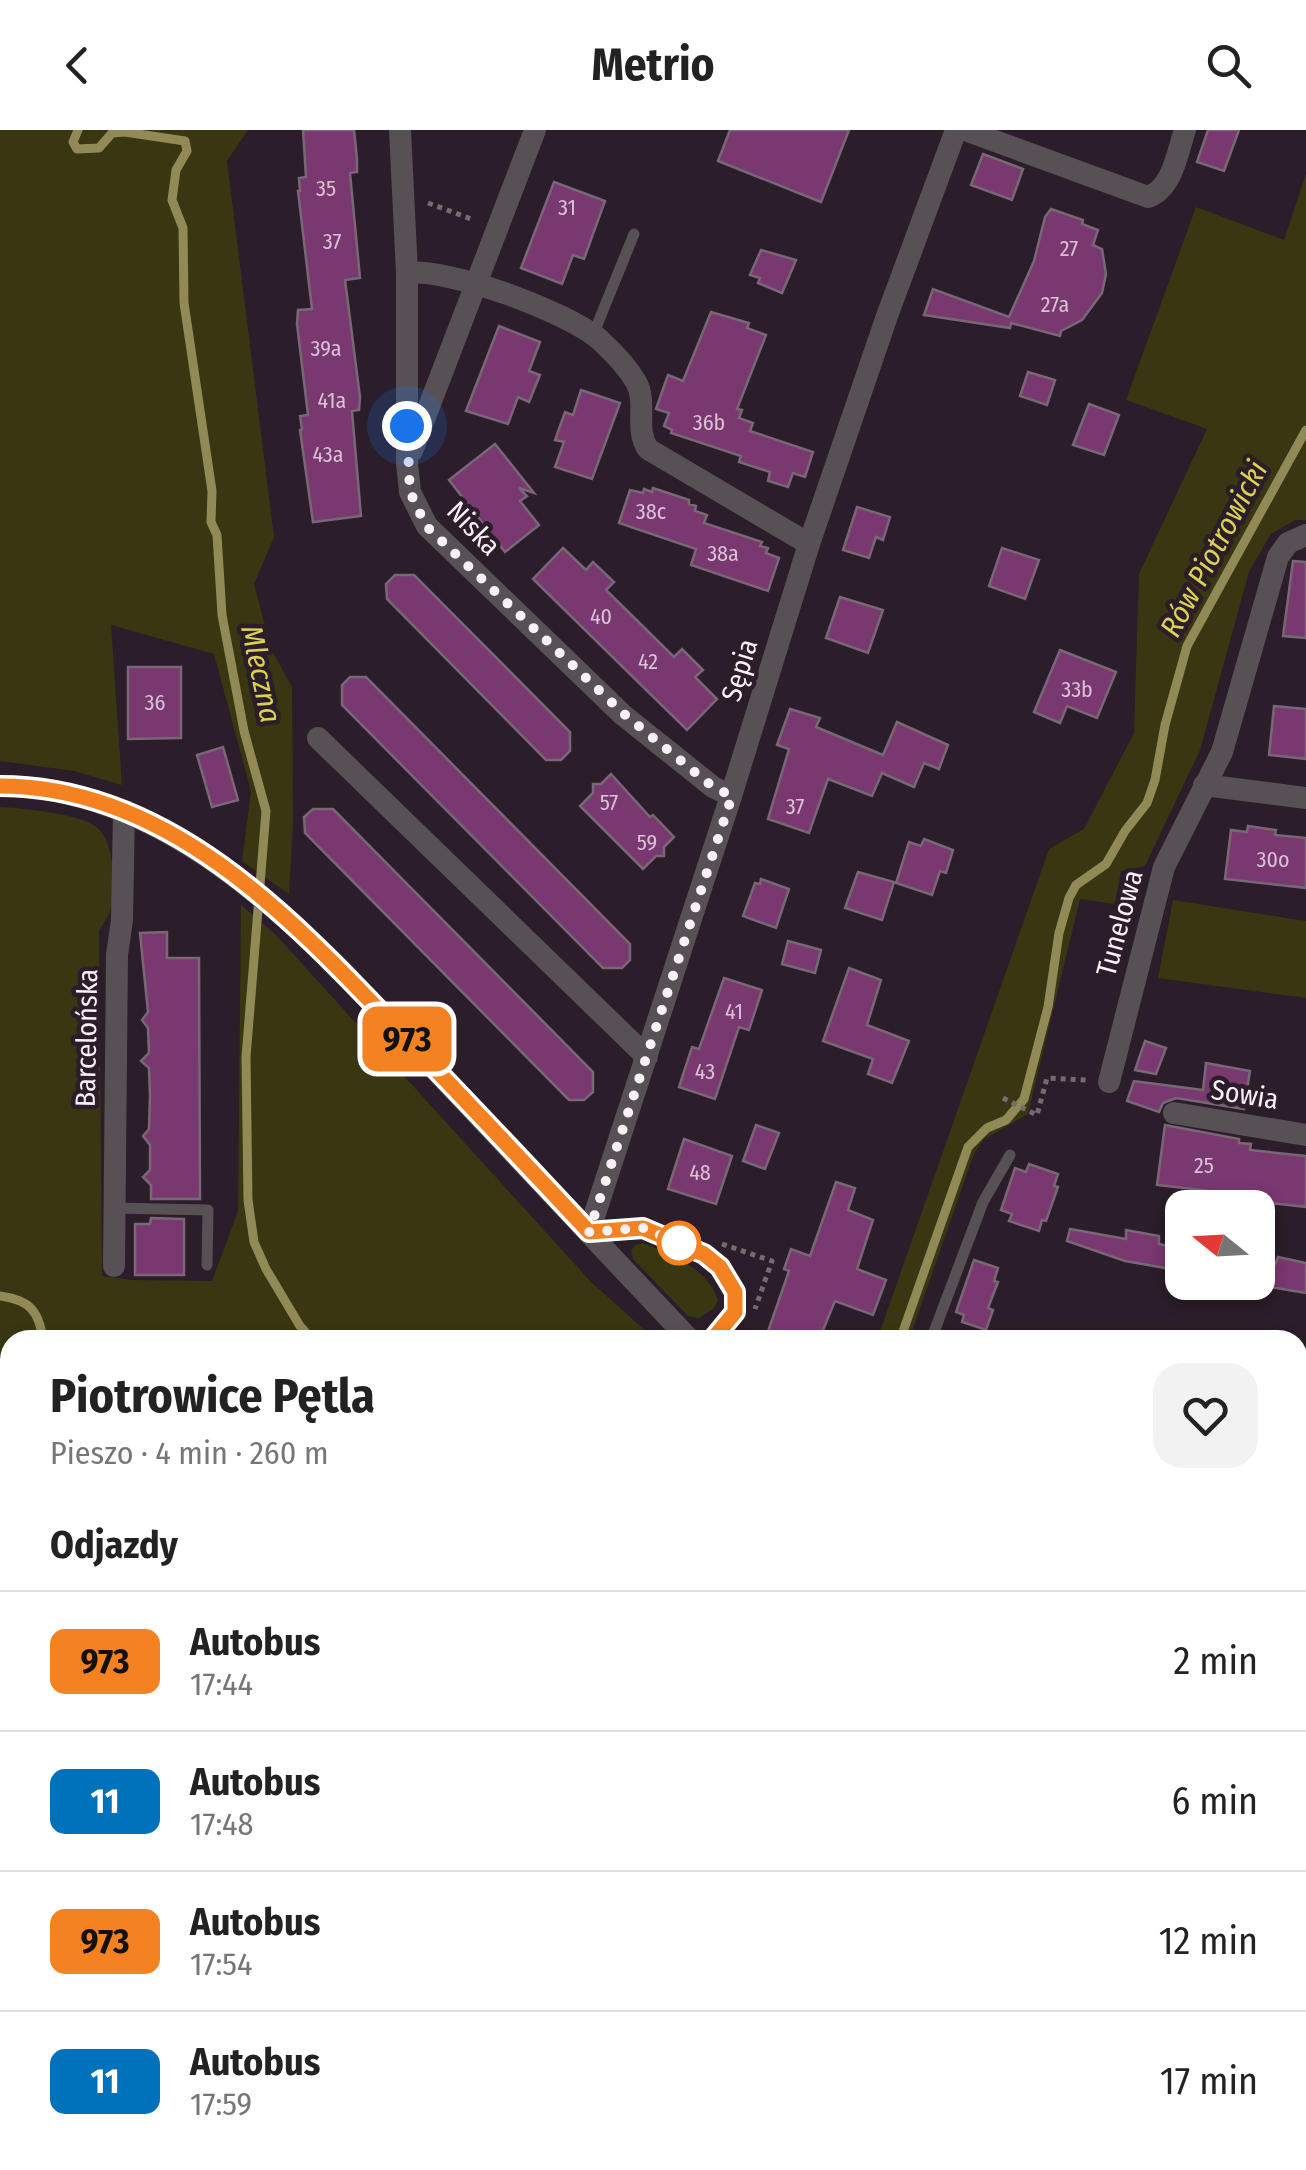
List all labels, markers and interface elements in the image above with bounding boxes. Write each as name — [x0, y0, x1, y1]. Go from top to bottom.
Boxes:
icon: back — [50, 38, 105, 93]
text: Metrio — [591, 38, 715, 92]
icon: search — [1201, 38, 1256, 93]
house number: 35 — [316, 175, 336, 202]
house number: 31 — [558, 194, 576, 221]
house number: 37 — [323, 228, 341, 255]
house number: 27 — [1060, 235, 1078, 262]
house number: 27a — [1041, 291, 1069, 318]
house number: 39a — [311, 335, 341, 362]
house number: 41a — [318, 387, 346, 414]
your location — [382, 401, 432, 451]
house number: 36b — [693, 409, 725, 436]
house number: 43a — [312, 441, 344, 468]
water label: Rów Piotrowicki — [1153, 455, 1276, 643]
street label: Niska — [440, 494, 507, 562]
house number: 38c — [636, 498, 667, 525]
house number: 38a — [707, 540, 739, 567]
house number: 40 — [590, 603, 612, 630]
water label: Mleczna — [233, 622, 289, 726]
street label: Sępia — [714, 635, 765, 705]
house number: 42 — [638, 648, 658, 675]
house number: 33b — [1061, 676, 1093, 703]
house number: 36 — [145, 689, 166, 716]
house number: 57 — [600, 789, 618, 816]
house number: 37 — [786, 793, 804, 820]
house number: 59 — [637, 829, 657, 856]
house number: 30o — [1257, 846, 1289, 873]
street label: Tunelowa — [1089, 866, 1149, 980]
street label: Barcelońska — [69, 969, 104, 1107]
house number: 41 — [725, 998, 743, 1025]
line badge: 973 — [350, 1006, 464, 1072]
text: 973 — [382, 1018, 432, 1060]
house number: 43 — [695, 1058, 715, 1085]
street label: Sowia — [1209, 1073, 1281, 1116]
house number: 25 — [1194, 1152, 1214, 1179]
house number: 48 — [689, 1159, 711, 1186]
north arrow — [1165, 1190, 1275, 1300]
map controls — [1165, 1190, 1275, 1300]
unlabelled marker — [658, 1222, 700, 1264]
button: heart — [1153, 1363, 1258, 1468]
text: Piotrowice Pętla — [50, 1367, 375, 1425]
text: Pieszo · 4 min · 260 m — [50, 1434, 329, 1472]
text: Odjazdy — [50, 1522, 178, 1568]
text: Autobus — [190, 1619, 320, 1665]
text: 2 min — [1173, 1638, 1258, 1684]
text: 973 — [80, 1640, 130, 1682]
text: 17:44 — [190, 1665, 253, 1703]
text: Autobus — [190, 1759, 320, 1805]
text: 6 min — [1171, 1778, 1258, 1824]
text: 11 — [91, 1780, 119, 1822]
text: 17:48 — [190, 1805, 254, 1843]
text: Autobus — [190, 1899, 320, 1945]
text: 12 min — [1159, 1918, 1258, 1964]
text: 973 — [80, 1920, 130, 1962]
text: 17:54 — [190, 1945, 253, 1983]
text: Autobus — [190, 2039, 320, 2085]
text: 17 min — [1160, 2058, 1258, 2104]
text: 11 — [91, 2060, 119, 2102]
text: 17:59 — [190, 2085, 252, 2123]

